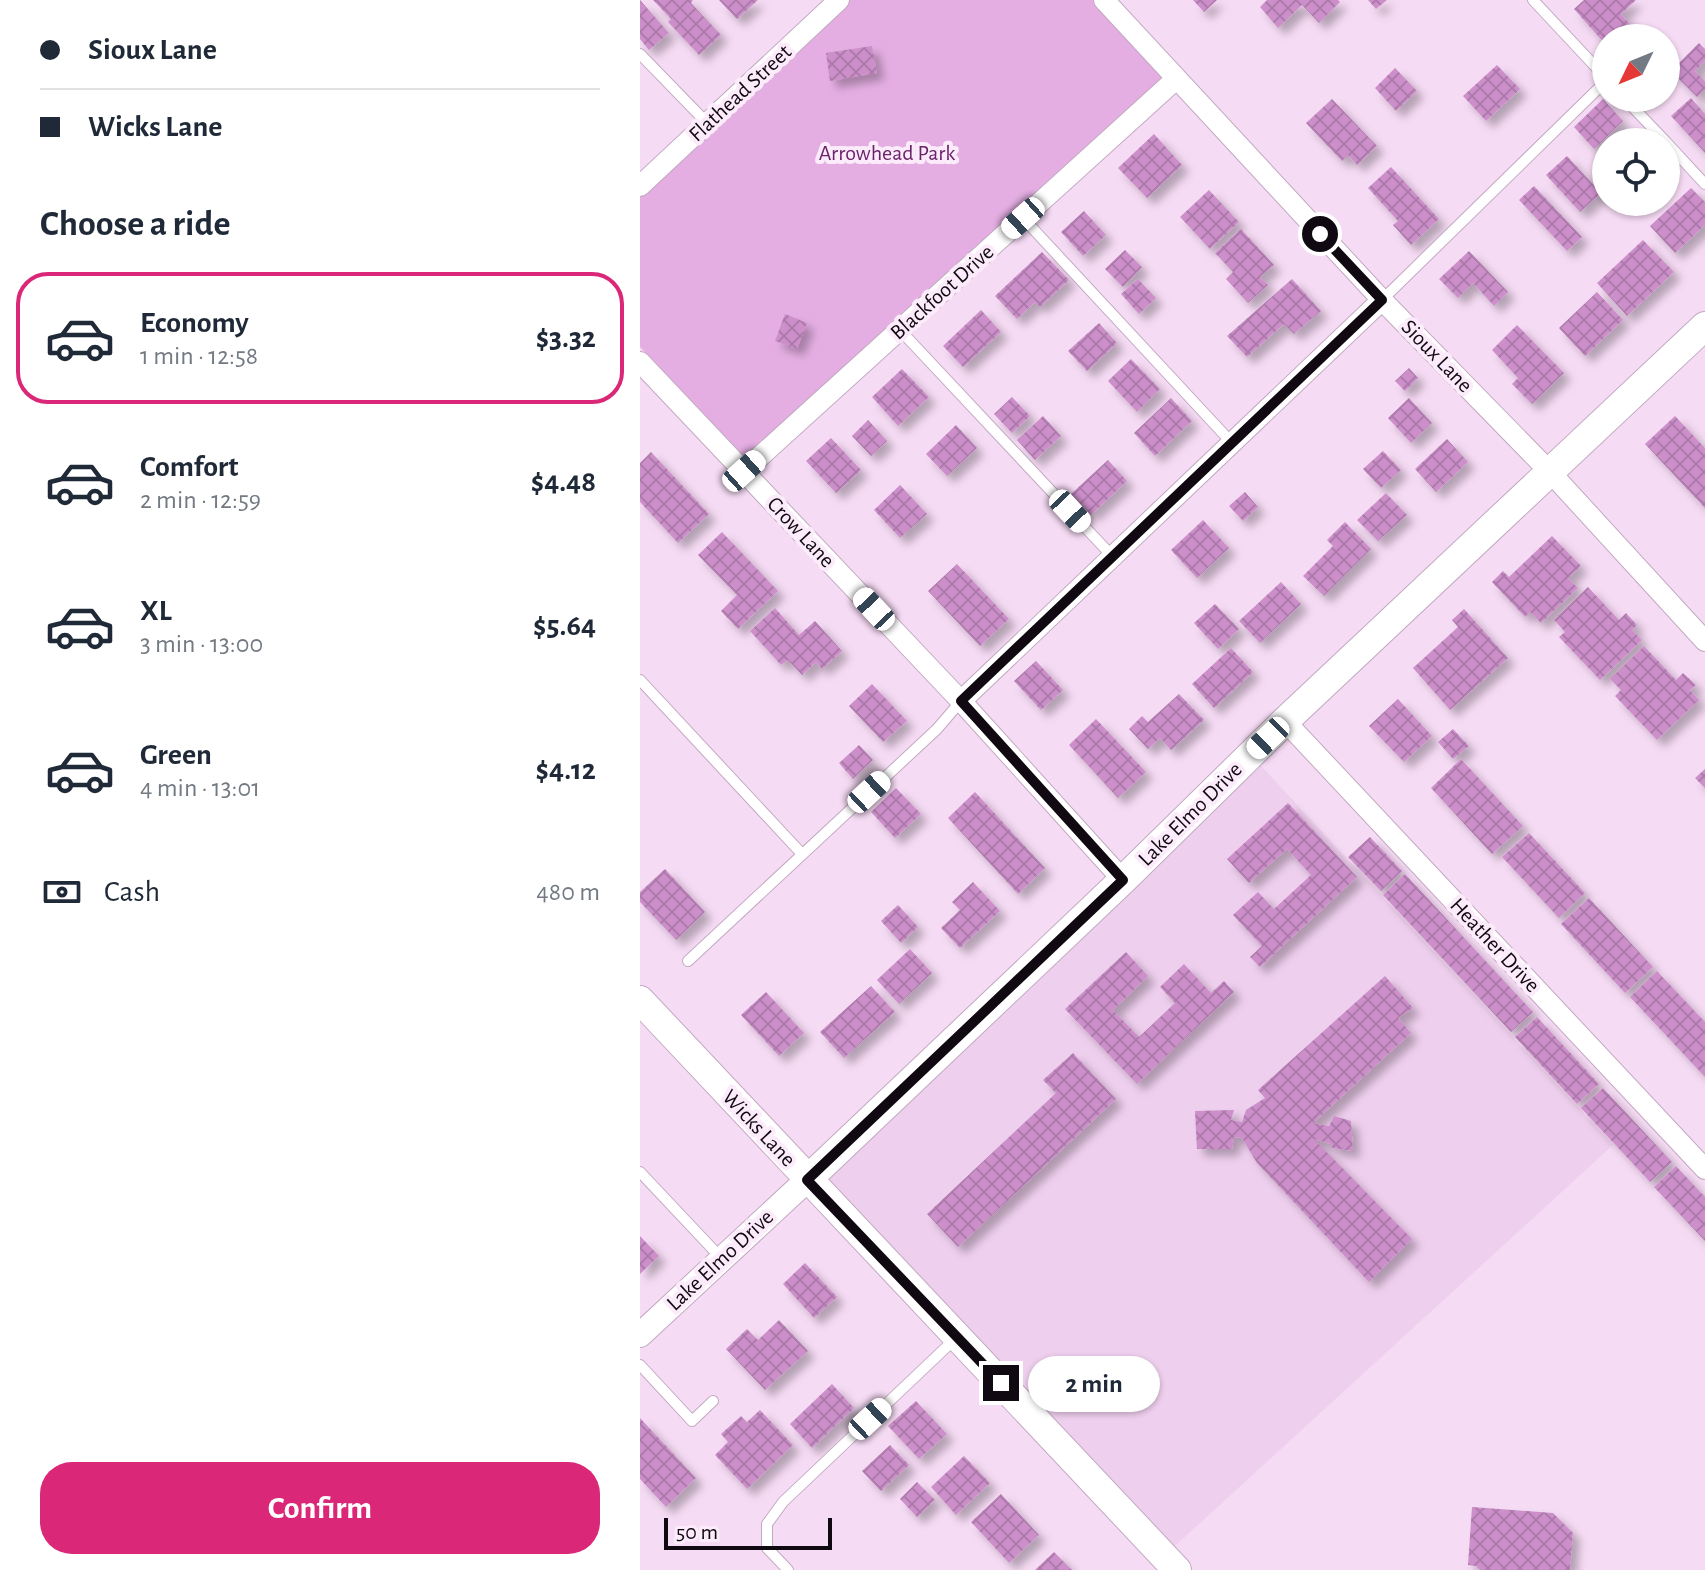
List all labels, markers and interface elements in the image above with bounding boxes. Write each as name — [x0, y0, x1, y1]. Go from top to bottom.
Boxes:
north arrow — [1592, 24, 1680, 112]
map controls — [1592, 24, 1680, 216]
text: Sioux Lane — [88, 35, 217, 65]
street label: Flathead Street — [685, 40, 795, 146]
text: Wicks Lane — [88, 112, 223, 142]
button: locate — [1592, 128, 1680, 216]
park label: Arrowhead Park — [819, 142, 955, 164]
car — [997, 193, 1049, 243]
text: Choose a ride — [40, 206, 230, 242]
route start — [1302, 216, 1338, 252]
street label: Blackfoot Drive — [886, 240, 998, 344]
icon: car — [44, 302, 116, 374]
text: Economy — [140, 308, 249, 338]
street label: Sioux Lane — [1397, 315, 1477, 397]
text: $3.32 — [536, 323, 596, 353]
text: 1 min · 12:58 — [140, 343, 258, 369]
icon: car — [44, 446, 116, 518]
car — [718, 446, 770, 496]
text: Comfort — [140, 452, 239, 482]
text: $4.48 — [531, 467, 596, 497]
car — [1045, 485, 1095, 537]
text: 2 min · 12:59 — [140, 487, 261, 513]
street label: Crow Lane — [763, 492, 839, 572]
car — [849, 583, 899, 635]
icon: car — [44, 590, 116, 662]
text: XL — [140, 596, 172, 626]
text: $5.64 — [533, 611, 596, 641]
text: 3 min · 13:00 — [140, 631, 263, 657]
car — [1242, 713, 1294, 763]
icon: car — [44, 734, 116, 806]
text: Green — [140, 740, 212, 770]
text: $4.12 — [536, 755, 596, 785]
street label: Lake Elmo Drive — [1134, 758, 1246, 870]
car — [843, 767, 895, 817]
text: 4 min · 13:01 — [140, 775, 260, 801]
icon: cash — [40, 870, 84, 914]
text: Cash — [104, 877, 160, 907]
text: 480 m — [536, 879, 600, 905]
street label: Heather Drive — [1446, 894, 1544, 996]
street label: Wicks Lane — [718, 1085, 800, 1171]
street label: Lake Elmo Drive — [663, 1205, 777, 1315]
callout: 2 min — [1029, 1355, 1161, 1411]
route end — [983, 1365, 1019, 1401]
text: 2 min — [1065, 1371, 1123, 1397]
car — [844, 1394, 896, 1444]
button: Confirm — [40, 1462, 600, 1554]
scale bar — [664, 1514, 832, 1550]
text: 50 m — [676, 1521, 718, 1543]

